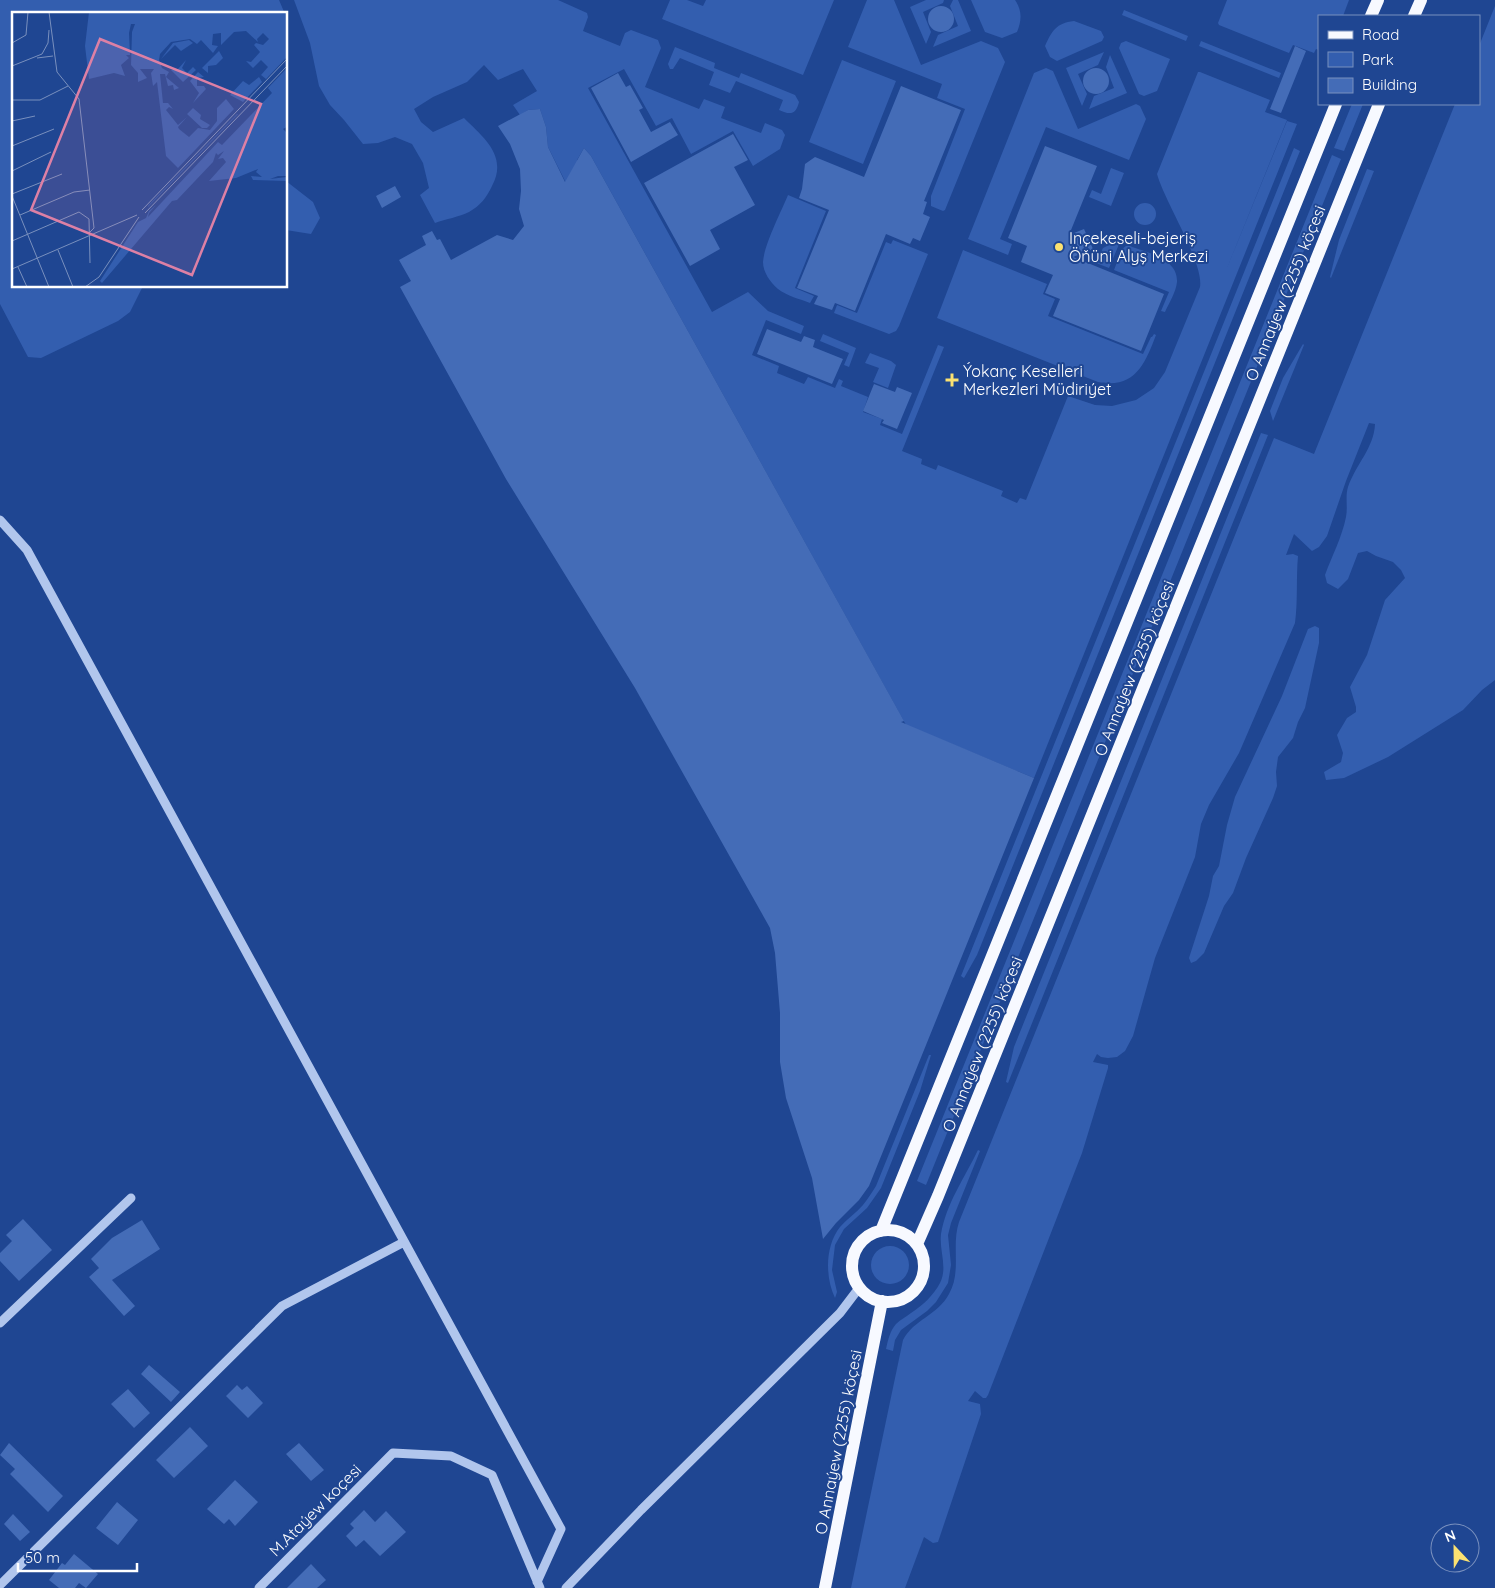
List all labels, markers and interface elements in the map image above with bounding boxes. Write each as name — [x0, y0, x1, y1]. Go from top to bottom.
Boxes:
inset map — [12, 12, 288, 288]
legend — [1318, 15, 1480, 105]
text: Road — [1362, 25, 1399, 44]
text: Park — [1362, 50, 1394, 69]
text: Building — [1362, 75, 1417, 94]
street label: O Annaýew (2255) köçesi — [1241, 202, 1329, 384]
place label: Inçekeseli-bejeriş Öňüni Alyş Merkezi — [1069, 228, 1208, 266]
marker: Inçekeseli-bejeriş Öňüni Alyş Merkezi — [1053, 241, 1065, 253]
place label: Ýokanç Keselleri Merkezleri Müdiriýet — [963, 361, 1111, 399]
marker: Ýokanç Keselleri Merkezleri Müdiriýet — [945, 373, 959, 387]
street label: O Annaýew (2255) köçesi — [1090, 577, 1178, 759]
street label: O Annaýew (2255) köçesi — [938, 953, 1026, 1135]
street label: O Annaýew (2255) köçesi — [810, 1348, 866, 1536]
street label: M.Ataýew koçesi — [265, 1460, 365, 1560]
north arrow — [1430, 1523, 1480, 1573]
text: N — [1442, 1526, 1458, 1546]
scale bar — [18, 1540, 136, 1572]
text: 50 m — [25, 1548, 60, 1567]

